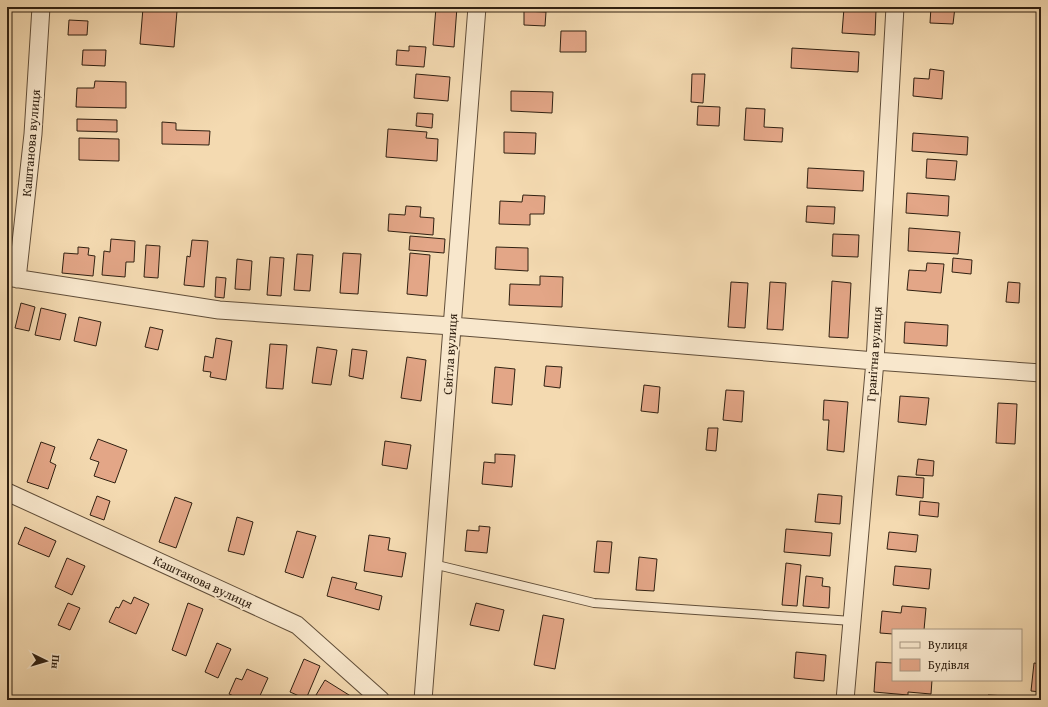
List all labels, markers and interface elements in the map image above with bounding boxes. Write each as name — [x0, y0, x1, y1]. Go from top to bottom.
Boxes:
street label: Каштанова вулиця — [17, 88, 45, 198]
street label: Гранітна вулиця — [861, 305, 887, 402]
street label: Світла вулиця — [438, 312, 462, 395]
street label: Каштанова вулиця — [150, 551, 256, 614]
legend — [892, 629, 1022, 681]
text: Вулиця — [928, 636, 968, 653]
north arrow — [26, 641, 66, 681]
text: Пн — [47, 654, 65, 670]
text: Будівля — [928, 656, 969, 673]

